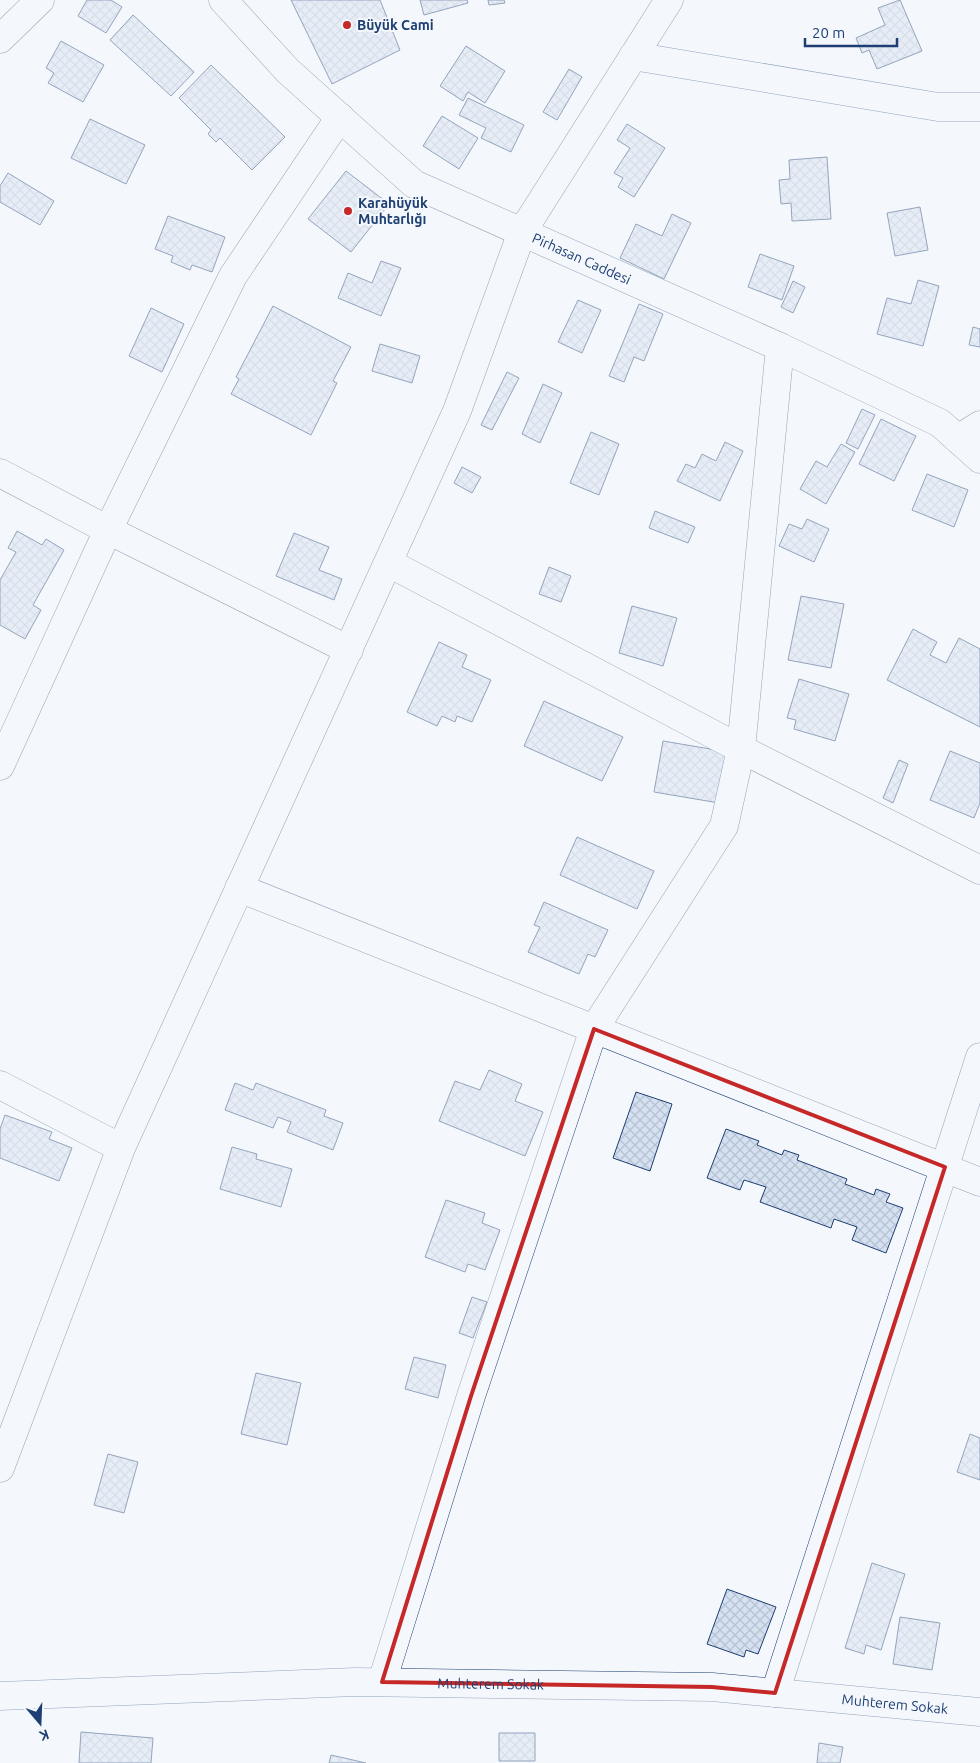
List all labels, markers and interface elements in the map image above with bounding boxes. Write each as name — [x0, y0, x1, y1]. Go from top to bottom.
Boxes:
scale bar — [805, 15, 898, 47]
place label: Büyük Cami — [357, 17, 434, 33]
marker: Büyük Cami — [341, 19, 353, 31]
text: 20 m — [812, 24, 845, 41]
place label: Karahüyük Muhtarlığı — [358, 195, 428, 227]
marker: Karahüyük Muhtarlığı — [342, 205, 354, 217]
street label: Pirhasan Caddesi — [530, 230, 633, 288]
street label: Muhterem Sokak — [437, 1675, 544, 1693]
street label: Muhterem Sokak — [841, 1691, 949, 1717]
north arrow — [15, 1698, 65, 1748]
text: K — [37, 1726, 51, 1745]

